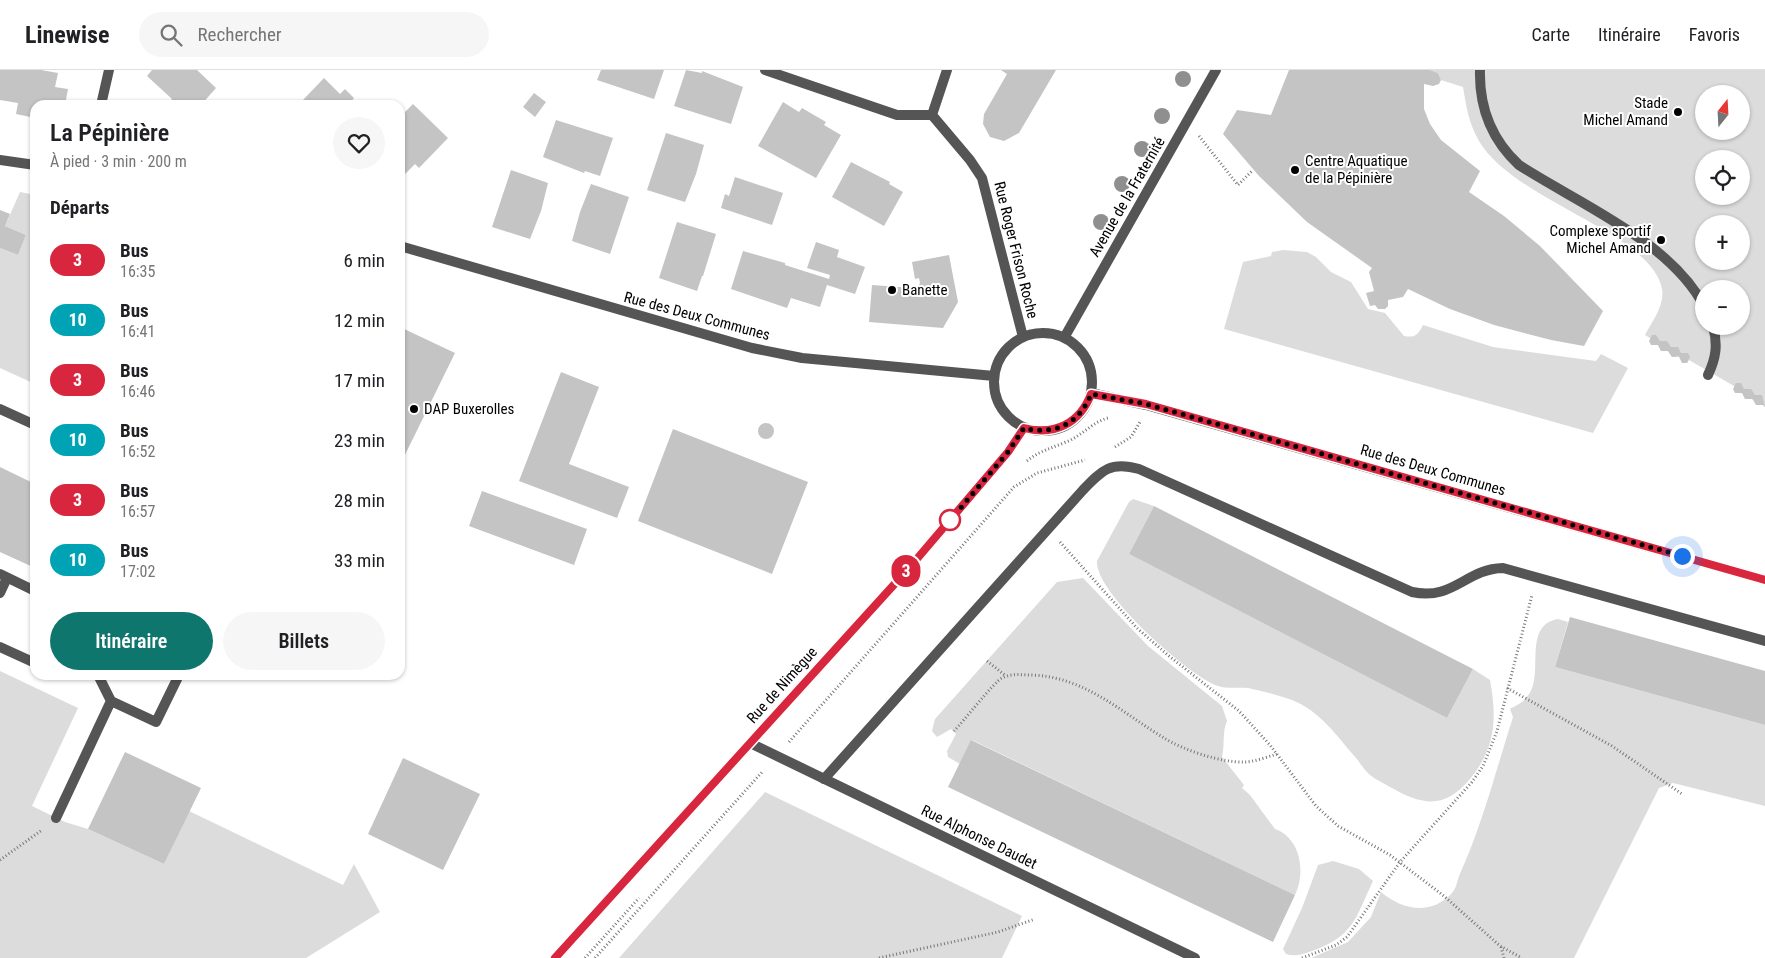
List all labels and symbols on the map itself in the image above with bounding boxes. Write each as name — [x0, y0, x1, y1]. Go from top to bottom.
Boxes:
north arrow — [1695, 85, 1750, 140]
place label: Stade Michel Amand — [1583, 94, 1668, 129]
marker: Stade Michel Amand — [1672, 106, 1684, 118]
street label: Avenue de la Fraternité — [1085, 134, 1169, 260]
place label: Centre Aquatique de la Pépinière — [1305, 152, 1407, 187]
marker: Centre Aquatique de la Pépinière — [1289, 164, 1301, 176]
street label: Rue Roger Frison Roche — [990, 180, 1042, 320]
place label: Complexe sportif Michel Amand — [1550, 222, 1651, 257]
marker: Complexe sportif Michel Amand — [1655, 234, 1667, 246]
place label: Banette — [902, 281, 948, 299]
marker: Banette — [886, 284, 898, 296]
street label: Rue des Deux Communes — [622, 288, 772, 344]
place label: DAP Buxerolles — [424, 400, 515, 418]
marker: DAP Buxerolles — [408, 403, 420, 415]
street label: Rue des Deux Communes — [1358, 441, 1508, 499]
unlabelled marker — [939, 509, 961, 531]
your location — [1670, 544, 1695, 569]
line badge: 3 — [890, 555, 922, 587]
street label: Rue de Nimègue — [743, 643, 821, 727]
street label: Rue Alphonse Daudet — [918, 801, 1040, 873]

